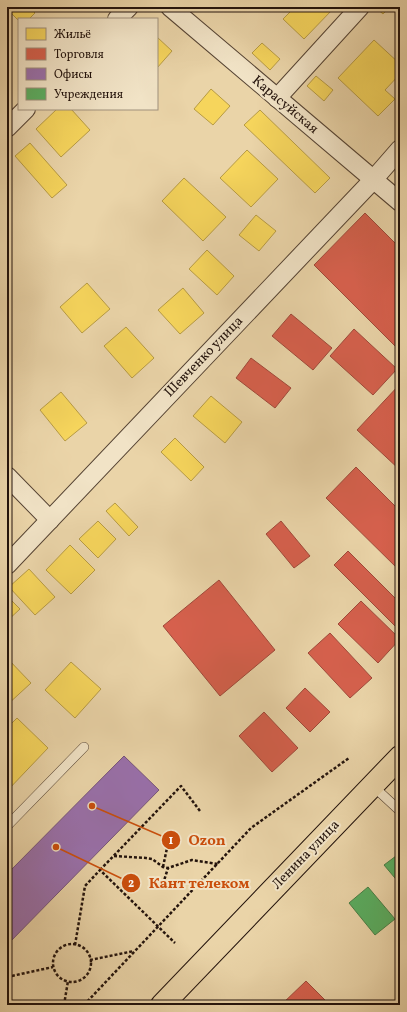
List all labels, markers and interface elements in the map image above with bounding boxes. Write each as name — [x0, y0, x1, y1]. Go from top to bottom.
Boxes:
legend — [18, 18, 158, 110]
text: Жильё — [54, 27, 91, 43]
text: Торговля — [54, 47, 104, 63]
text: Офисы — [54, 67, 93, 83]
street label: Карасуйская — [248, 72, 322, 138]
text: Учреждения — [54, 87, 123, 103]
street label: Шевченко улица — [160, 312, 248, 402]
street label: Ленина улица — [268, 816, 344, 894]
callout: Ozon — [161, 826, 234, 853]
text: Ozon — [188, 831, 226, 852]
text: 1 — [169, 833, 174, 849]
callout: Кант телеком — [121, 869, 257, 896]
text: Кант телеком — [149, 874, 249, 895]
text: 2 — [128, 876, 134, 892]

